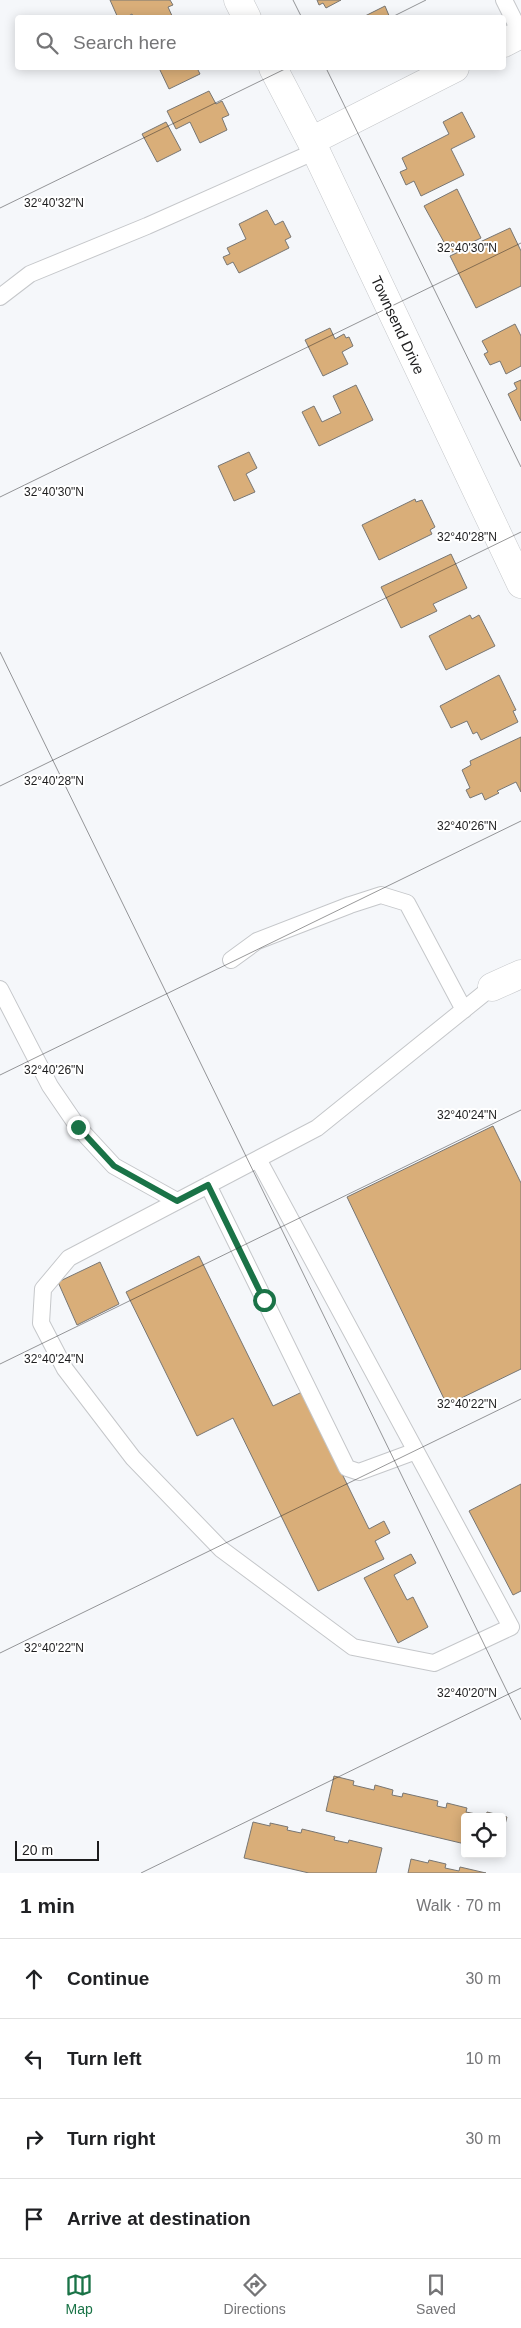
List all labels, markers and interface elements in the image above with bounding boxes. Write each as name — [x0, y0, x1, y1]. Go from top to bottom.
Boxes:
search box — [15, 15, 506, 70]
icon: search — [33, 29, 61, 57]
text: Search here — [73, 32, 177, 53]
text: 32°40'32"N — [24, 196, 84, 210]
text: 32°40'30"N — [437, 241, 497, 255]
street label: Townsend Drive — [368, 273, 428, 377]
text: 32°40'30"N — [24, 485, 84, 499]
text: 32°40'28"N — [437, 530, 497, 544]
text: 32°40'28"N — [24, 774, 84, 788]
text: 32°40'26"N — [437, 819, 497, 833]
text: 32°40'26"N — [24, 1063, 84, 1077]
text: 32°40'24"N — [437, 1108, 497, 1122]
route end — [67, 1116, 90, 1139]
route start — [253, 1289, 276, 1312]
text: 32°40'24"N — [24, 1352, 84, 1366]
text: 32°40'22"N — [437, 1397, 497, 1411]
text: 32°40'22"N — [24, 1641, 84, 1655]
text: 32°40'20"N — [437, 1686, 497, 1700]
map controls — [461, 1813, 506, 1858]
button: locate — [461, 1813, 506, 1858]
scale bar — [15, 1838, 99, 1861]
text: 20 m — [22, 1842, 53, 1858]
text: 1 min — [20, 1894, 75, 1917]
text: Walk · 70 m — [416, 1897, 501, 1914]
icon: ahead — [20, 1965, 48, 1993]
text: Continue — [67, 1968, 149, 1989]
text: 30 m — [465, 1970, 501, 1987]
icon: left — [20, 2045, 48, 2073]
text: Turn left — [67, 2048, 142, 2069]
text: 10 m — [465, 2050, 501, 2067]
icon: right — [20, 2125, 48, 2153]
text: Turn right — [67, 2128, 155, 2149]
text: 30 m — [465, 2130, 501, 2147]
icon: arrive — [20, 2205, 48, 2233]
text: Arrive at destination — [67, 2208, 251, 2229]
tab: Map — [65, 2271, 93, 2317]
tab: Directions — [224, 2271, 286, 2317]
tab: Saved — [416, 2271, 456, 2317]

